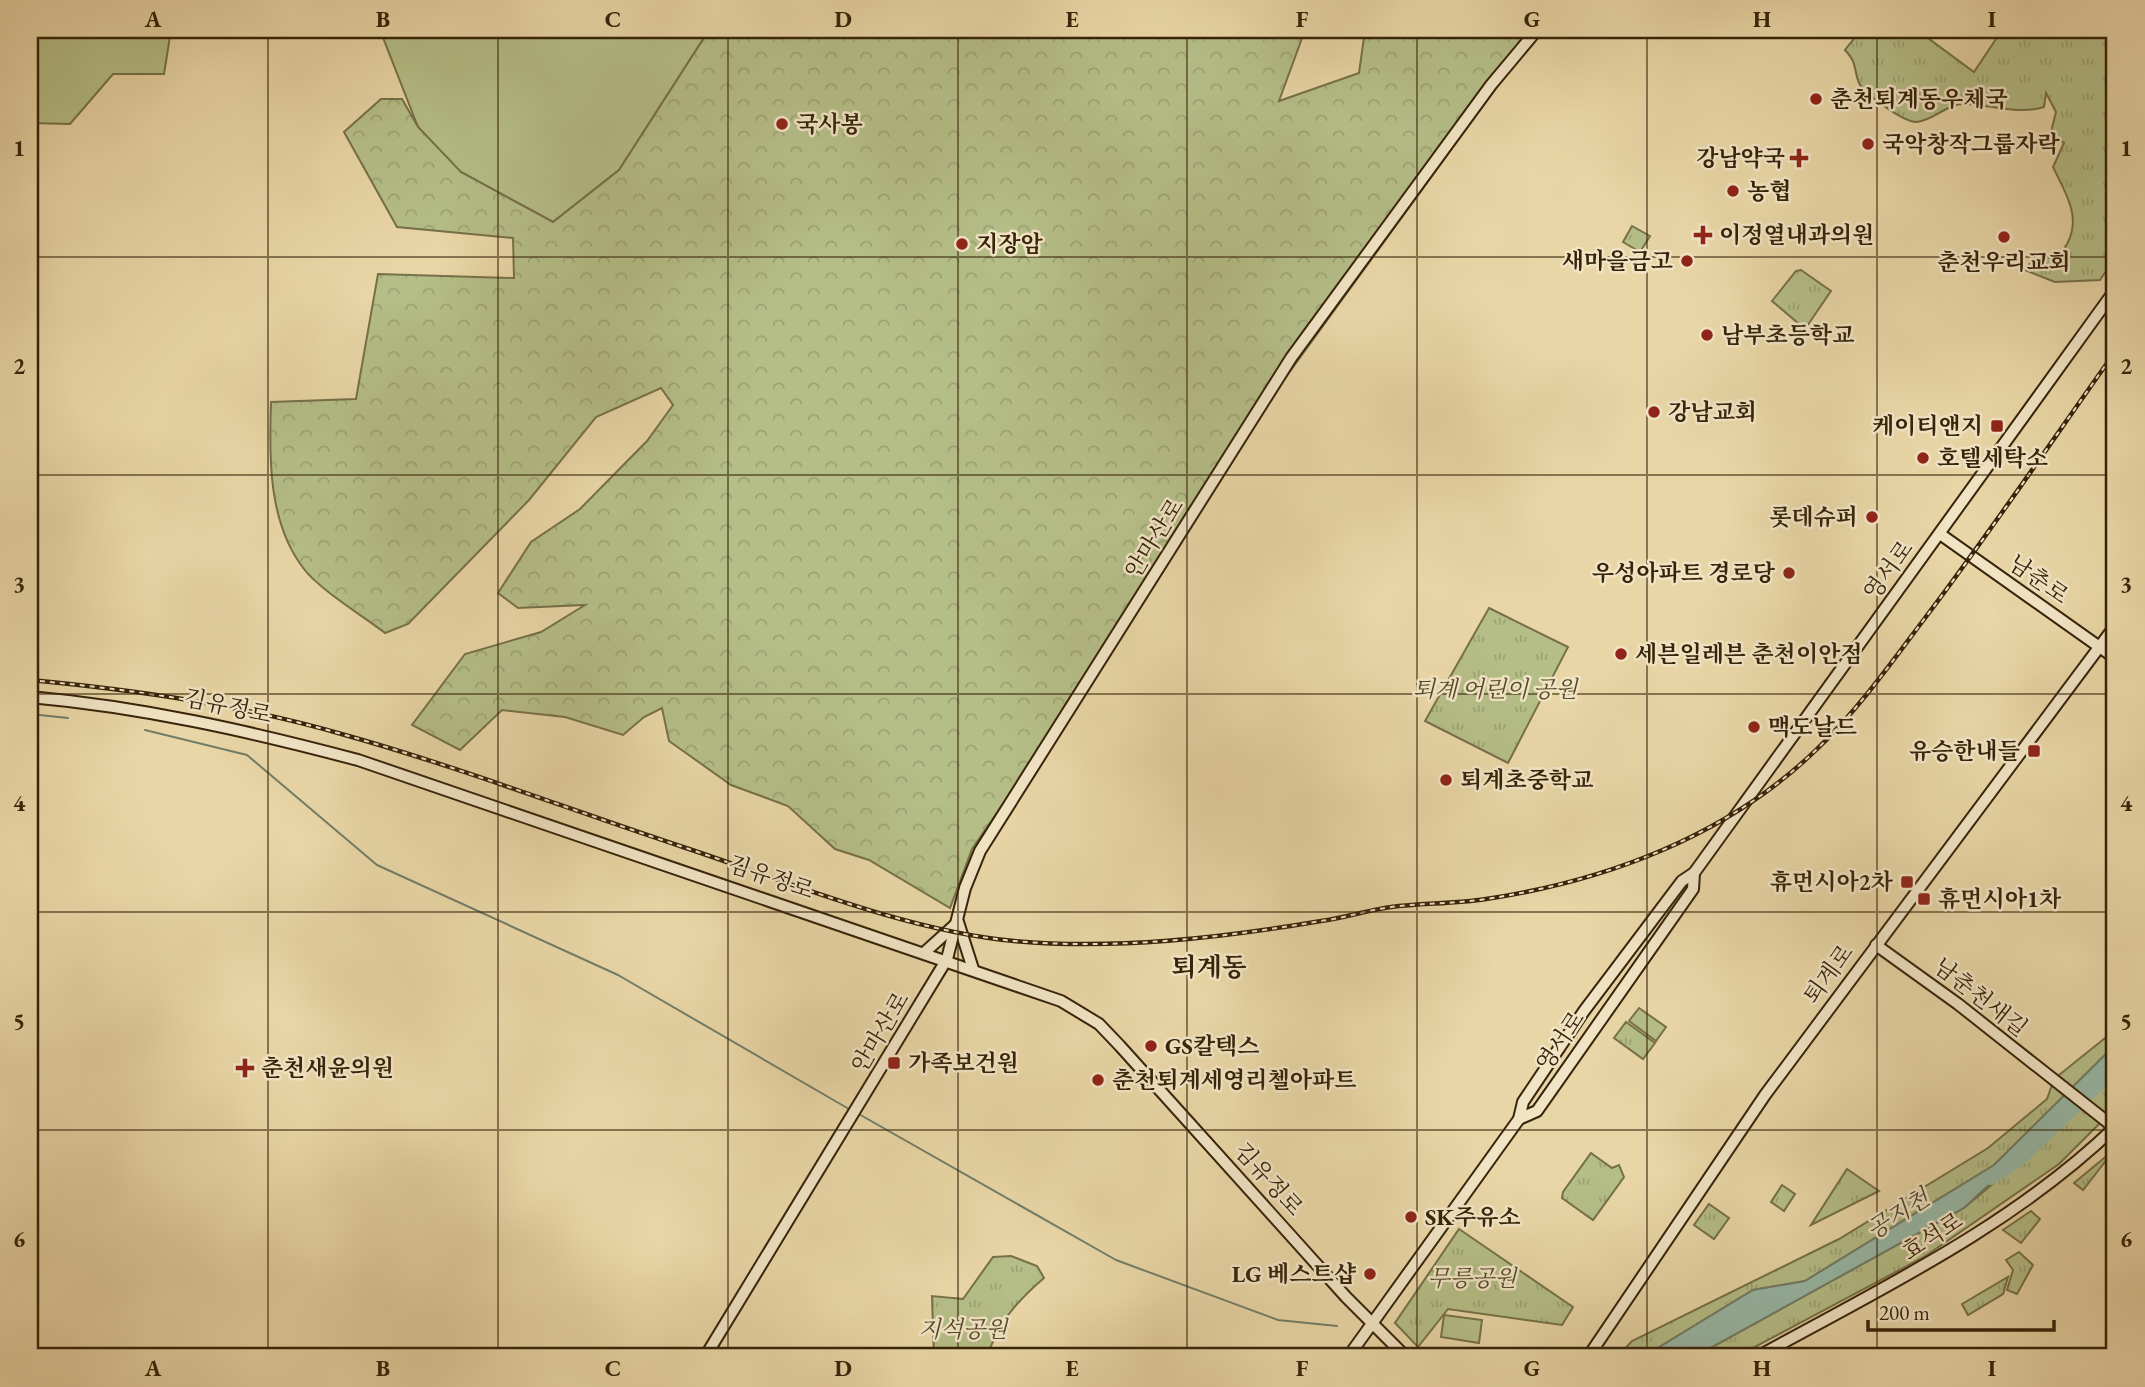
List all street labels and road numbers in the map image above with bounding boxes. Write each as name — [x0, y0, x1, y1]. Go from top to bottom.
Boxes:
street label: 안마산로 — [1118, 492, 1190, 584]
street label: 영서로 — [1856, 534, 1920, 606]
street label: 남춘로 — [2003, 548, 2075, 610]
street label: 김유정로 — [181, 682, 275, 730]
street label: 김유정로 — [724, 848, 818, 906]
street label: 퇴계로 — [1796, 938, 1860, 1010]
street label: 남춘천새길 — [1928, 951, 2034, 1043]
street label: 안마산로 — [844, 986, 916, 1078]
street label: 영서로 — [1529, 1005, 1591, 1077]
street label: 김유정로 — [1228, 1136, 1310, 1222]
street label: 효석로 — [1896, 1205, 1968, 1267]

